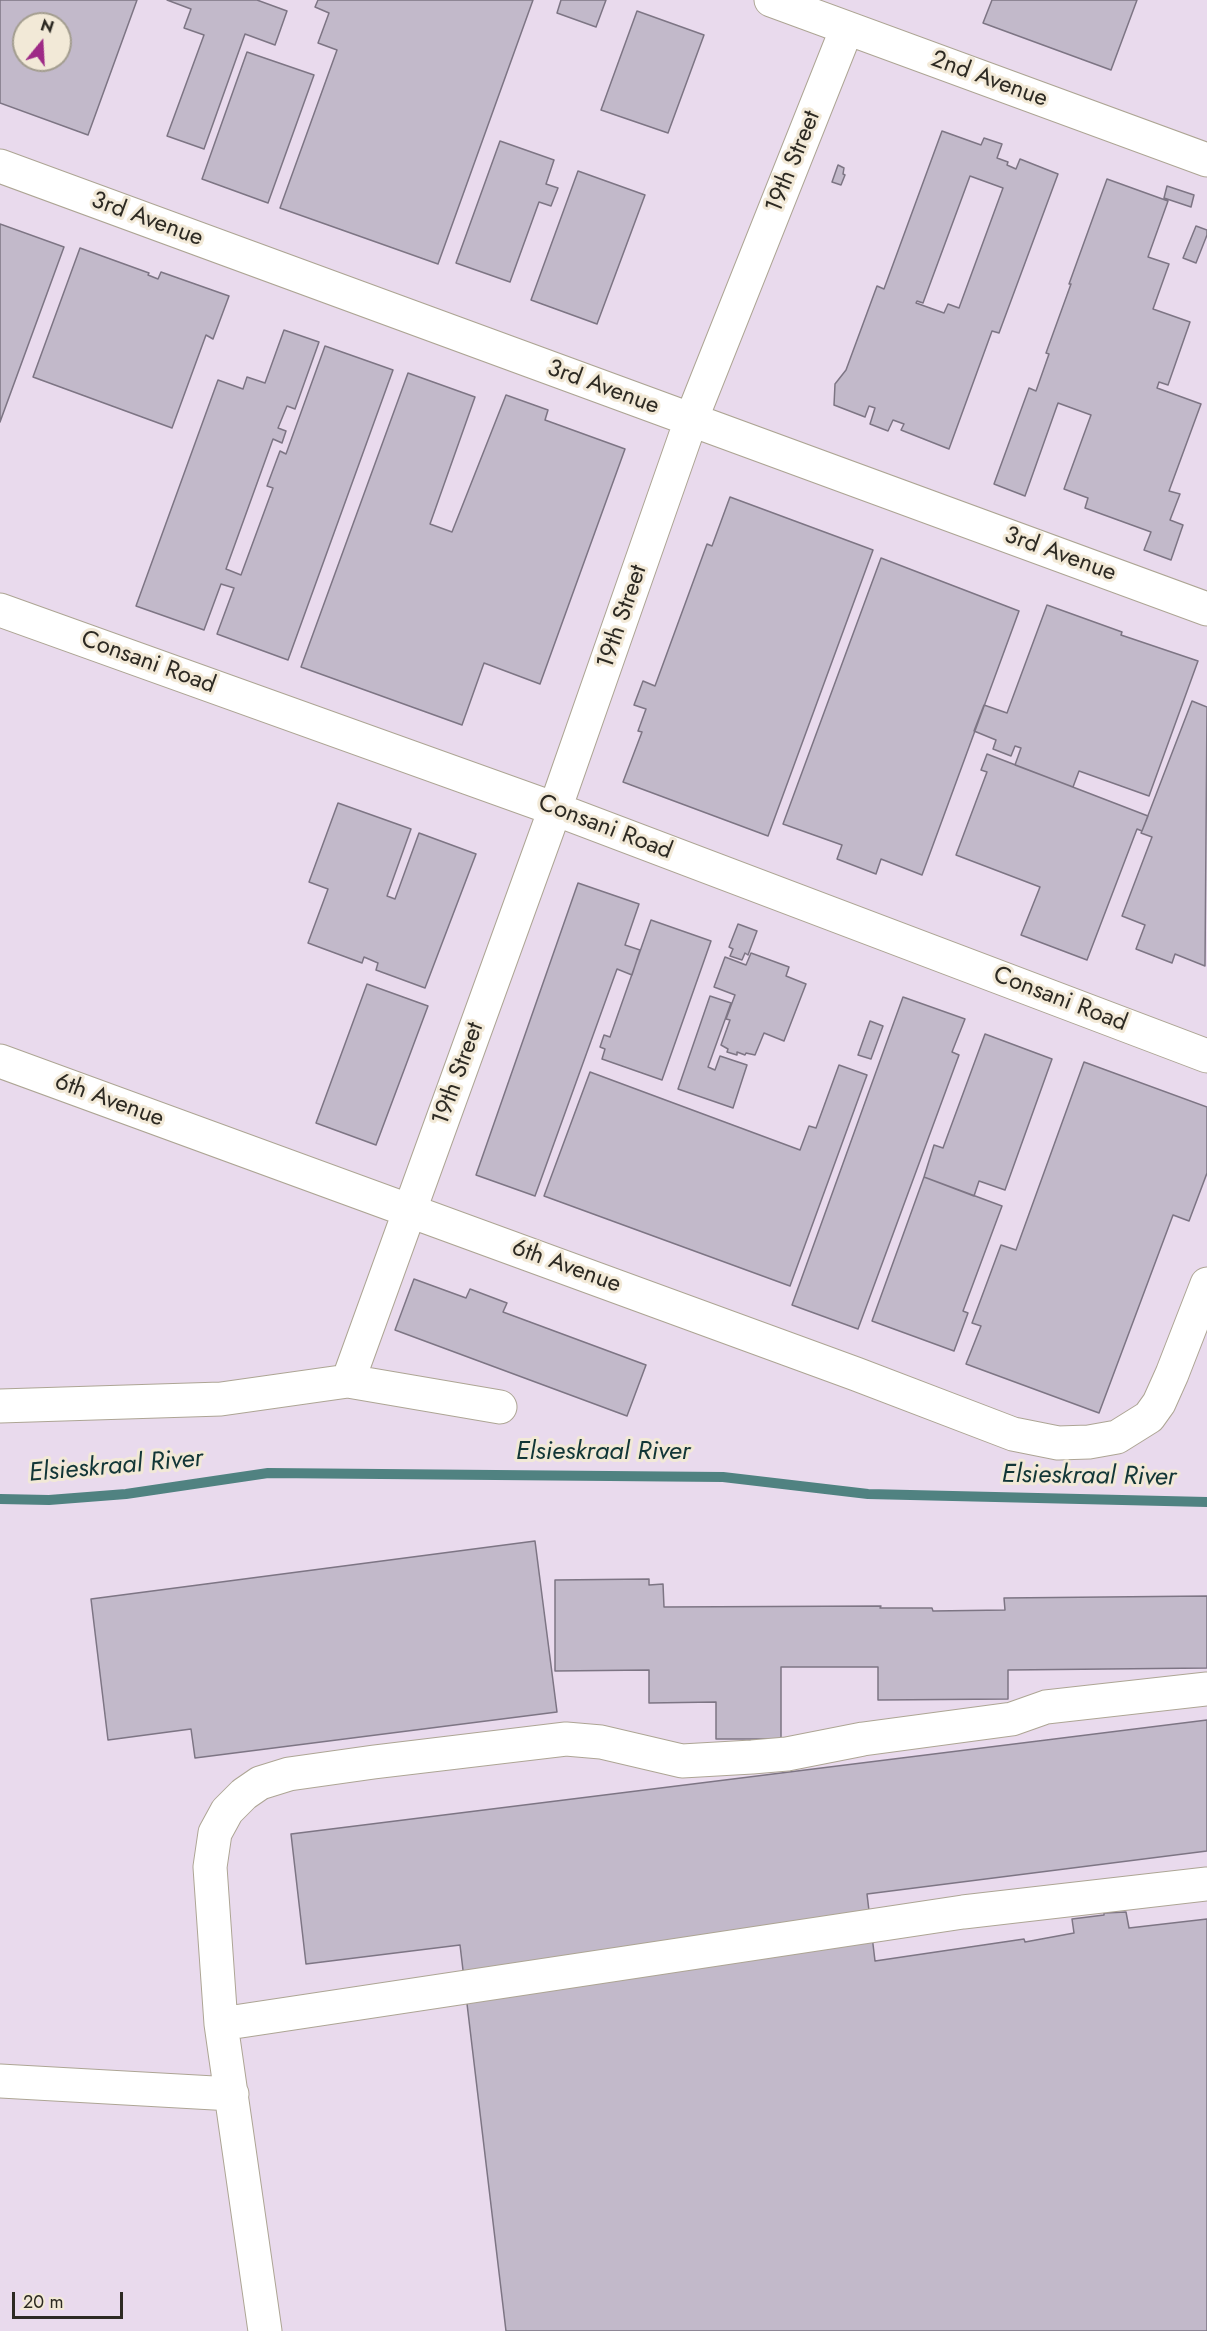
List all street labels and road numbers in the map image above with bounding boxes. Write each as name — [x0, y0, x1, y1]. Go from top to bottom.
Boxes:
street label: 2nd Avenue — [927, 46, 1051, 114]
street label: 19th Street — [761, 107, 827, 217]
street label: 3rd Avenue — [87, 186, 207, 254]
street label: 3rd Avenue — [543, 354, 663, 422]
street label: 3rd Avenue — [1000, 521, 1120, 589]
street label: 19th Street — [592, 562, 654, 672]
street label: Consani Road — [77, 625, 219, 701]
street label: Consani Road — [534, 789, 676, 867]
street label: Consani Road — [989, 961, 1131, 1039]
street label: 19th Street — [427, 1019, 491, 1129]
street label: 6th Avenue — [50, 1068, 168, 1134]
street label: 6th Avenue — [507, 1234, 625, 1300]

